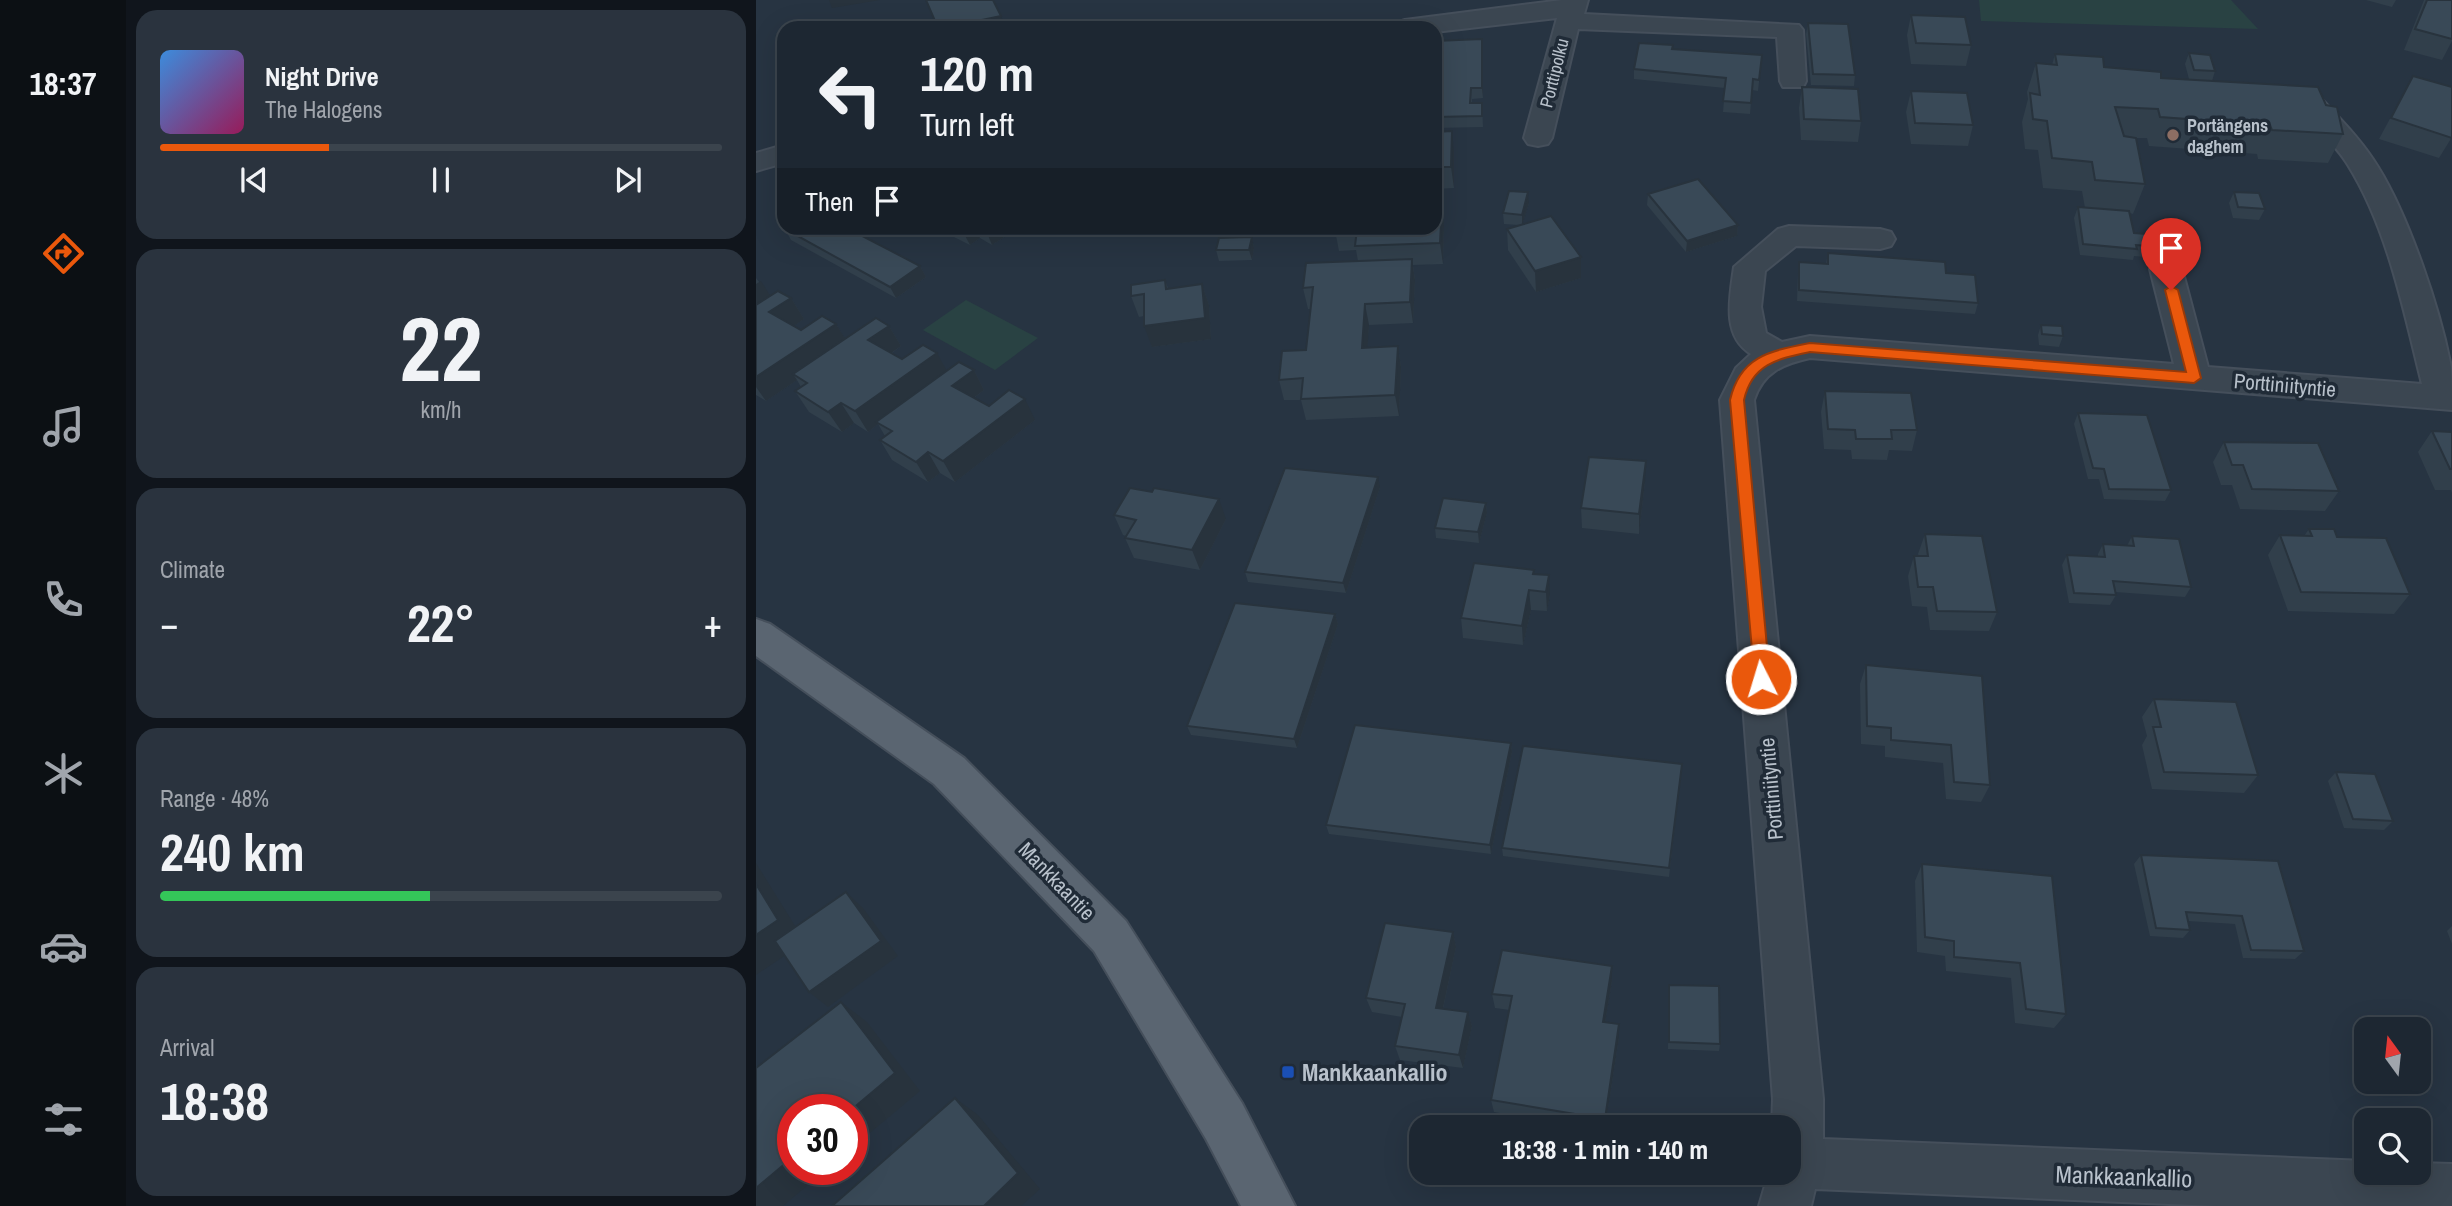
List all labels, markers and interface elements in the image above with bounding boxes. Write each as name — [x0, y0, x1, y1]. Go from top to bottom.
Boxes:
street label: Porttipolku — [1533, 36, 1575, 110]
text: 120 m — [920, 40, 1034, 106]
icon: left — [805, 49, 896, 140]
text: Night Drive — [265, 59, 379, 94]
text: 18:37 — [29, 62, 97, 105]
text: The Halogens — [265, 94, 382, 125]
text: Turn left — [920, 103, 1014, 146]
place label: Portängens daghem — [2187, 113, 2268, 159]
marker: Portängens daghem — [2165, 127, 2181, 143]
icon: previous — [235, 161, 273, 199]
icon: pause — [422, 161, 460, 199]
icon: next — [609, 161, 647, 199]
icon: arrive — [868, 182, 906, 220]
text: Then — [805, 184, 854, 219]
pin — [2141, 218, 2201, 290]
icon: directions — [39, 229, 88, 278]
icon: arrive — [2152, 229, 2190, 267]
text: 22 — [400, 287, 483, 409]
street label: Porttiniityntie — [2233, 366, 2337, 404]
text: km/h — [421, 394, 461, 425]
icon: music — [39, 402, 88, 451]
text: Climate — [160, 554, 225, 585]
icon: phone — [39, 575, 88, 624]
text: 22° — [407, 588, 475, 658]
text: − — [160, 598, 178, 649]
text: + — [704, 598, 722, 649]
position arrow — [1724, 642, 1798, 716]
street label: Porttiniityntie — [1752, 737, 1790, 841]
icon: climate — [39, 749, 88, 798]
text: Range · 48% — [160, 783, 269, 814]
text: 240 km — [160, 817, 305, 887]
street label: Mankkaantie — [1012, 835, 1102, 927]
icon: car — [39, 922, 88, 971]
north arrow — [2354, 1017, 2431, 1094]
map controls — [2354, 1017, 2431, 1185]
text: Arrival — [160, 1032, 215, 1063]
place label: Mankkaankallio — [1302, 1056, 1448, 1088]
marker: Mankkaankallio — [1280, 1064, 1296, 1080]
text: 18:38 — [160, 1066, 269, 1136]
speed limit sign: 30 — [777, 1094, 868, 1185]
icon: filters — [39, 1095, 88, 1144]
button: search — [2354, 1108, 2431, 1185]
text: 18:38 · 1 min · 140 m — [1502, 1132, 1708, 1167]
street label: Mankkaankallio — [2055, 1158, 2193, 1194]

